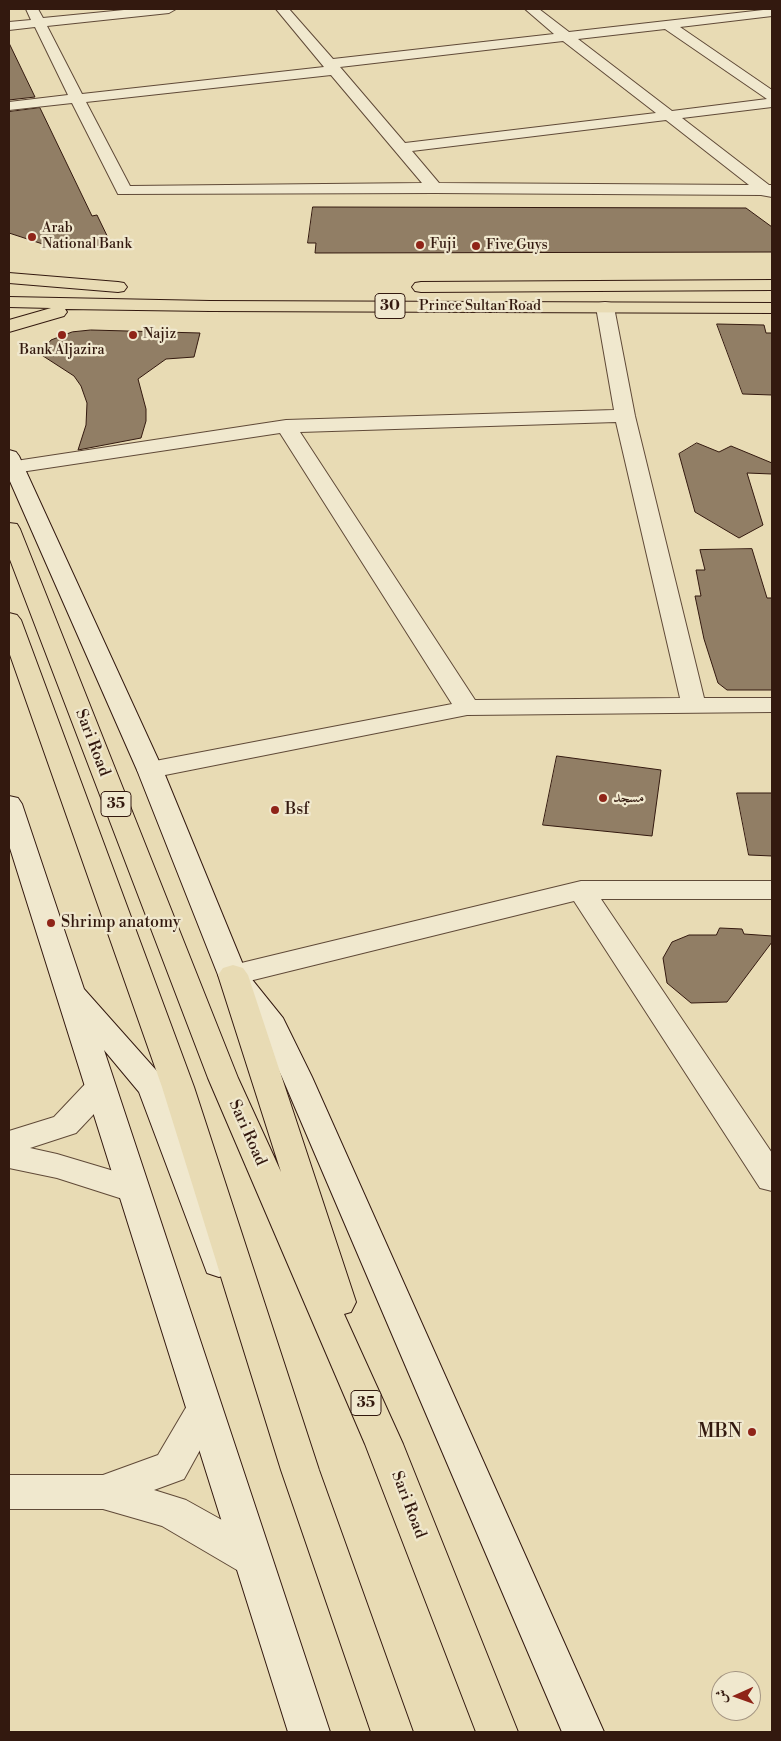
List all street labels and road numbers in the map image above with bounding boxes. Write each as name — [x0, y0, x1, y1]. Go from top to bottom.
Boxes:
road number: 30 — [375, 294, 405, 318]
street label: Prince Sultan Road — [419, 299, 541, 315]
street label: Sari Road — [70, 707, 114, 779]
road number: 35 — [101, 792, 131, 816]
street label: Sari Road — [224, 1097, 270, 1169]
road number: 35 — [351, 1390, 381, 1416]
street label: Sari Road — [386, 1469, 430, 1541]

